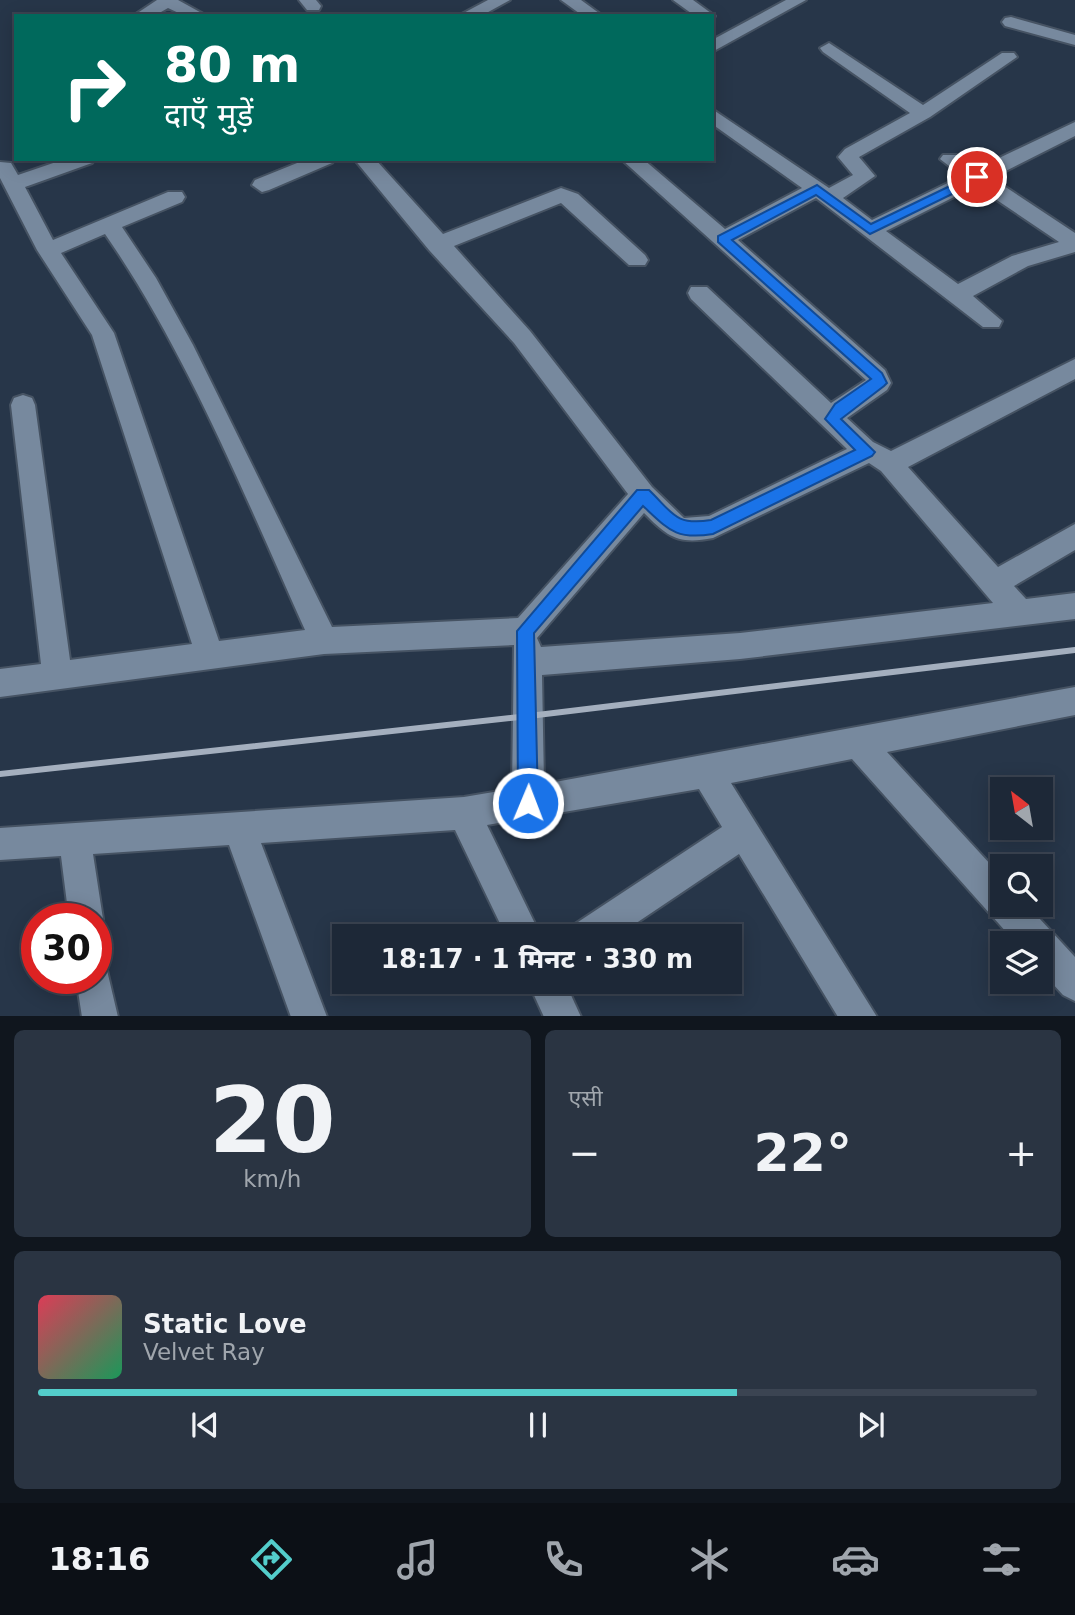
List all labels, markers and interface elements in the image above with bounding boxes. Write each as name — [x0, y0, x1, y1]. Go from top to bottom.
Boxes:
text: 80 m — [164, 37, 300, 94]
icon: right — [49, 42, 140, 133]
text: दाएँ मुड़ें — [164, 96, 253, 134]
pin — [947, 147, 1007, 207]
icon: arrive — [958, 158, 996, 196]
position arrow — [491, 766, 565, 840]
north arrow — [990, 777, 1054, 840]
map controls — [990, 777, 1053, 994]
button: search — [990, 854, 1053, 917]
speed limit sign: 30 — [21, 903, 112, 994]
button: layers — [990, 931, 1053, 994]
text: 18:17 · 1 मिनट · 330 m — [381, 944, 693, 974]
text: 20 — [209, 1068, 336, 1173]
text: एसी — [569, 1085, 603, 1111]
text: 22° — [754, 1123, 852, 1183]
text: − — [569, 1131, 600, 1175]
text: + — [1005, 1131, 1037, 1175]
text: km/h — [243, 1166, 301, 1192]
text: Static Love — [143, 1309, 307, 1339]
text: Velvet Ray — [143, 1339, 265, 1365]
icon: previous — [186, 1406, 224, 1444]
icon: pause — [519, 1406, 557, 1444]
icon: next — [852, 1406, 890, 1444]
icon: directions — [247, 1535, 296, 1584]
icon: music — [393, 1535, 442, 1584]
icon: phone — [539, 1535, 588, 1584]
icon: climate — [685, 1535, 734, 1584]
icon: car — [831, 1535, 880, 1584]
icon: filters — [977, 1535, 1026, 1584]
text: 18:16 — [49, 1540, 150, 1578]

